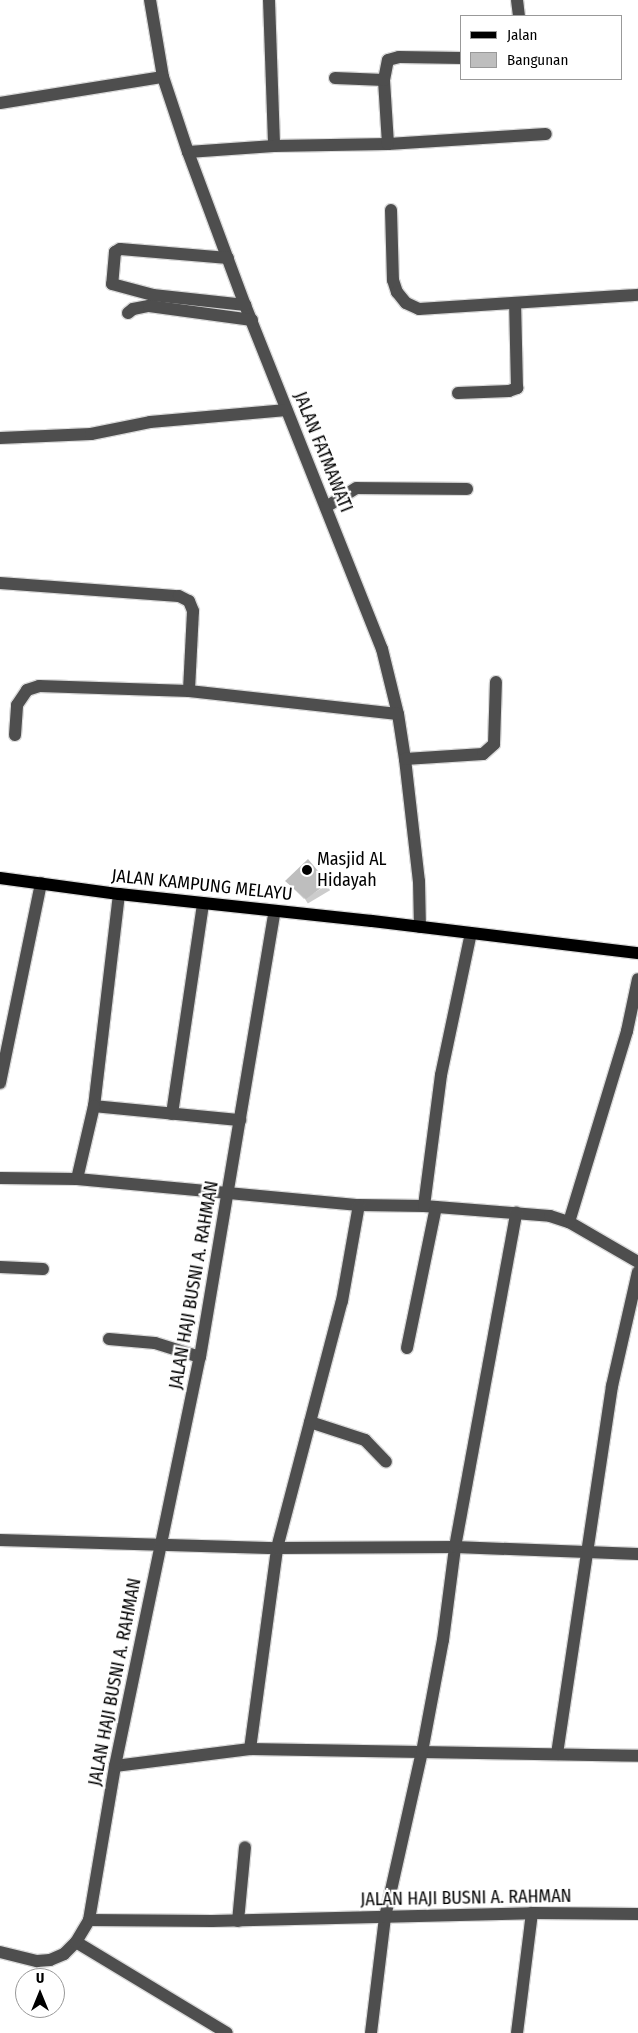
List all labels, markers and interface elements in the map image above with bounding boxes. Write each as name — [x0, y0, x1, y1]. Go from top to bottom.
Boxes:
legend — [460, 15, 623, 80]
text: Jalan — [507, 26, 537, 44]
text: Bangunan — [507, 51, 568, 69]
street label: JALAN FATMAWATI — [289, 389, 357, 515]
place label: Masjid AL Hidayah — [317, 849, 387, 892]
marker: Masjid AL Hidayah — [301, 864, 313, 876]
street label: JALAN KAMPUNG MELAYU — [111, 865, 293, 905]
street label: JALAN HAJI BUSNI A. RAHMAN — [165, 1179, 223, 1391]
street label: JALAN HAJI BUSNI A. RAHMAN — [84, 1576, 146, 1788]
street label: JALAN HAJI BUSNI A. RAHMAN — [360, 1885, 572, 1911]
north arrow — [15, 1968, 65, 2018]
text: U — [36, 1970, 44, 1987]

